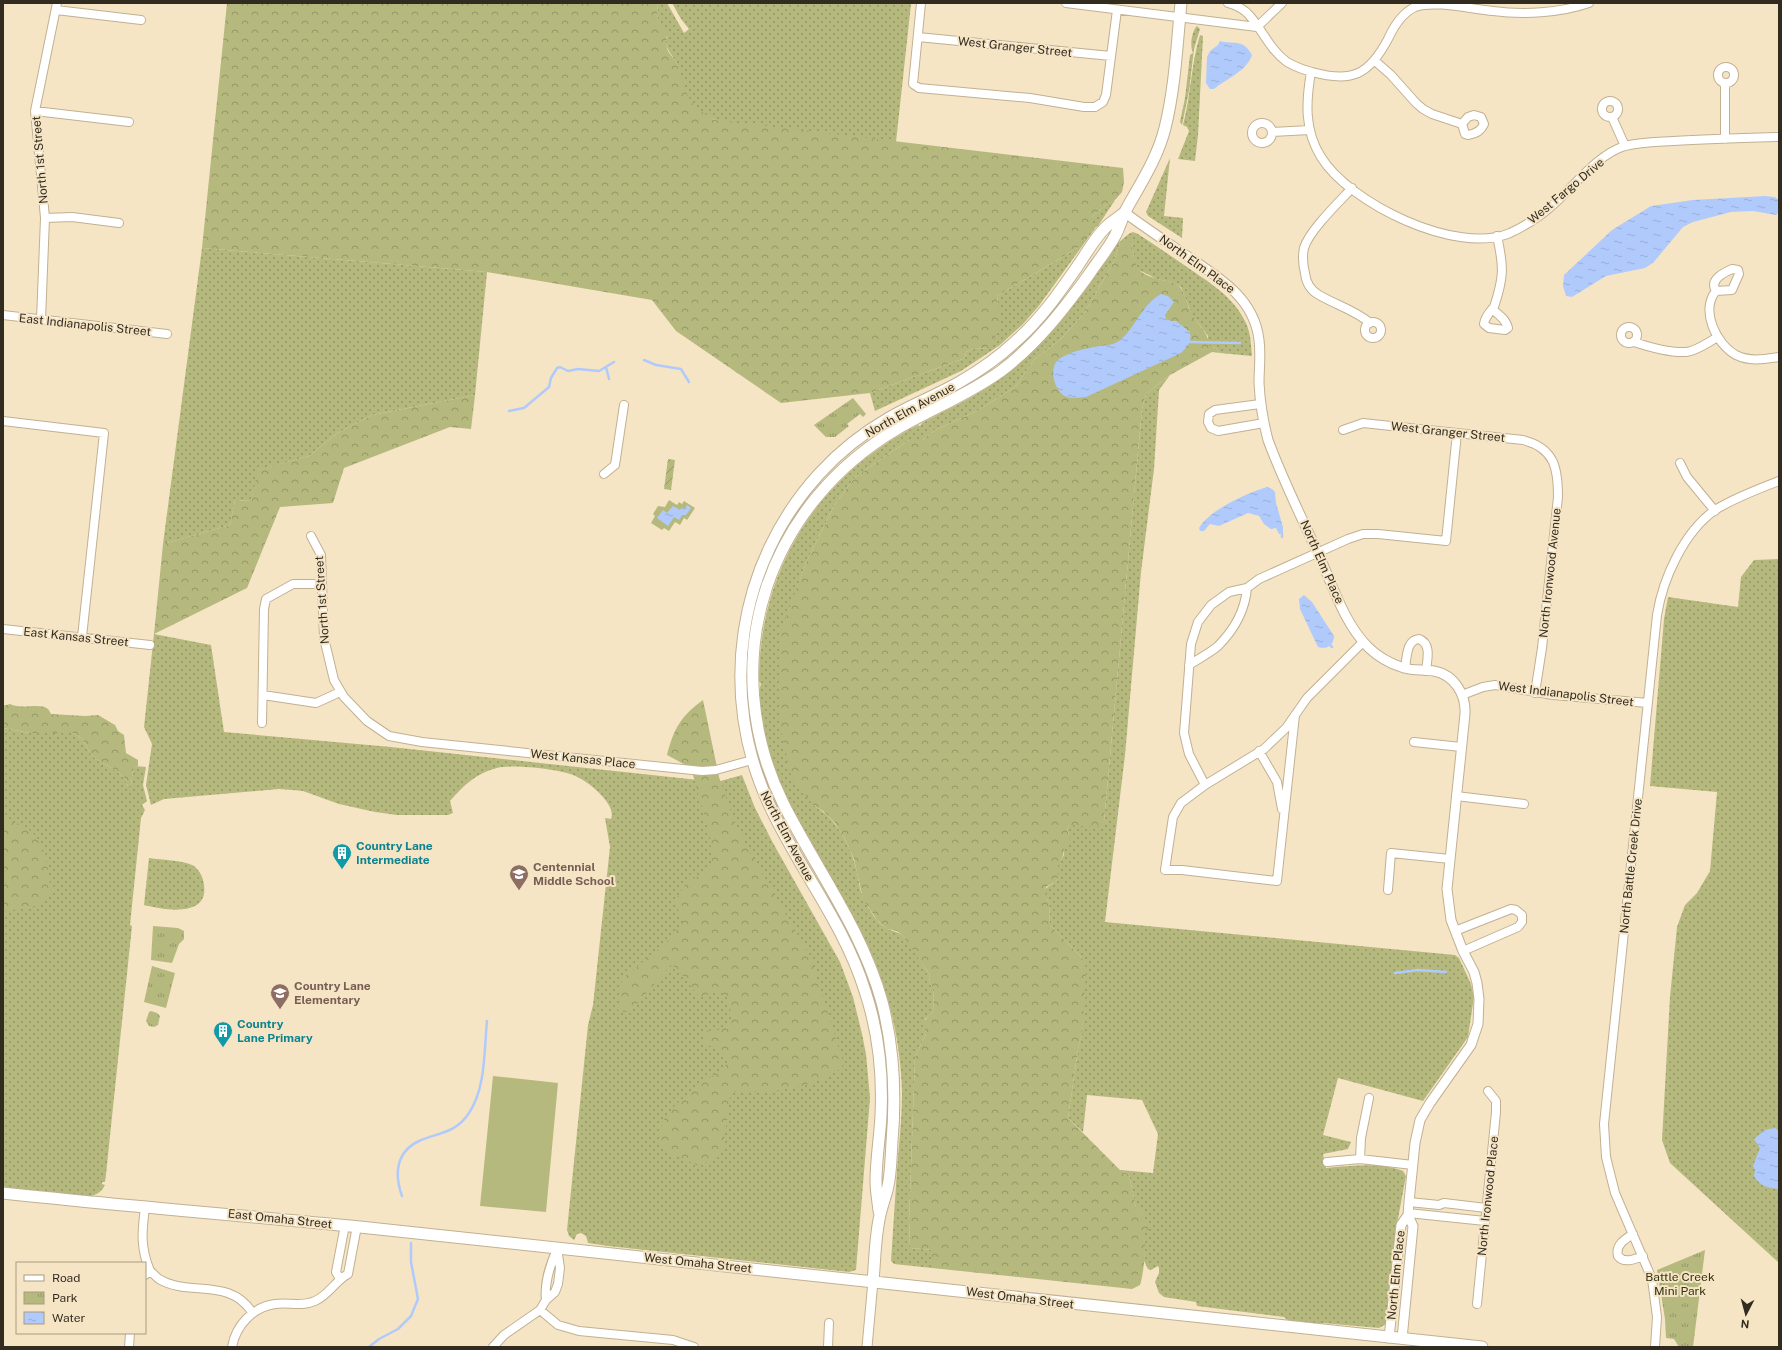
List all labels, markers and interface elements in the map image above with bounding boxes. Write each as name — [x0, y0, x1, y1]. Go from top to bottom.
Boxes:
street label: West Granger Street — [957, 34, 1073, 60]
street label: North 1st Street — [29, 115, 51, 205]
street label: West Fargo Drive — [1525, 155, 1607, 227]
street label: North Elm Place — [1156, 232, 1238, 296]
street label: East Indianapolis Street — [18, 311, 152, 339]
street label: North Elm Avenue — [863, 380, 957, 440]
street label: West Granger Street — [1390, 419, 1506, 445]
street label: North Ironwood Avenue — [1536, 507, 1564, 639]
street label: North Elm Place — [1297, 518, 1347, 606]
street label: North 1st Street — [312, 555, 332, 644]
street label: East Kansas Street — [23, 625, 130, 650]
street label: West Indianapolis Street — [1497, 679, 1635, 709]
street label: West Kansas Place — [530, 747, 636, 771]
street label: North Elm Avenue — [757, 788, 817, 884]
street label: North Battle Creek Drive — [1617, 798, 1645, 934]
place label: Country Lane Intermediate — [356, 839, 433, 867]
building icon: Country Lane Intermediate — [331, 842, 353, 870]
place label: Centennial Middle School — [533, 860, 615, 888]
school or university icon: Centennial Middle School — [508, 863, 530, 891]
place label: Country Lane Elementary — [294, 979, 371, 1007]
school or university icon: Country Lane Elementary — [269, 982, 291, 1010]
place label: Country Lane Primary — [237, 1017, 313, 1045]
building icon: Country Lane Primary — [212, 1020, 234, 1048]
street label: North Ironwood Place — [1475, 1135, 1501, 1257]
street label: East Omaha Street — [227, 1207, 333, 1231]
street label: North Elm Place — [1384, 1229, 1408, 1321]
street label: West Omaha Street — [643, 1250, 753, 1276]
legend — [16, 1262, 146, 1334]
park label: Battle Creek Mini Park — [1645, 1270, 1715, 1298]
text: Road — [52, 1271, 80, 1285]
street label: West Omaha Street — [965, 1284, 1075, 1312]
text: Park — [52, 1291, 78, 1305]
north arrow — [1726, 1294, 1766, 1334]
text: Water — [52, 1311, 86, 1325]
text: N — [1740, 1318, 1750, 1330]

